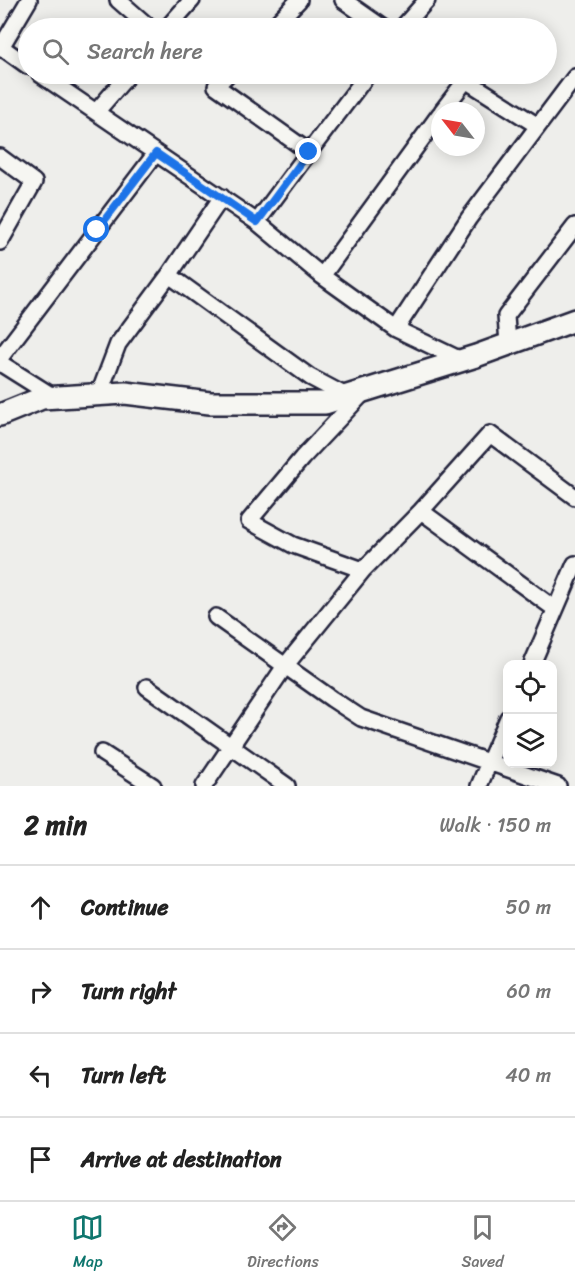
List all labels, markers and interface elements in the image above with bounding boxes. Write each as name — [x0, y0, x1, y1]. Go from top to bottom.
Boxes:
search box — [18, 18, 557, 84]
text: Search here — [87, 32, 203, 71]
icon: search — [39, 35, 72, 68]
north arrow — [431, 102, 485, 156]
route end — [295, 138, 321, 164]
route start — [83, 216, 109, 242]
map controls — [503, 660, 557, 768]
button: locate — [503, 660, 557, 714]
button: layers — [503, 714, 557, 768]
text: 2 min — [24, 802, 87, 848]
text: Walk · 150 m — [439, 808, 551, 843]
text: Continue — [81, 888, 169, 927]
text: 50 m — [506, 890, 551, 925]
icon: ahead — [24, 891, 57, 924]
text: Turn right — [81, 972, 176, 1011]
text: 60 m — [506, 974, 551, 1009]
icon: right — [24, 975, 57, 1008]
text: Turn left — [81, 1056, 166, 1095]
text: 40 m — [505, 1058, 551, 1093]
icon: left — [24, 1059, 57, 1092]
text: Arrive at destination — [81, 1140, 282, 1179]
icon: arrive — [24, 1143, 57, 1176]
tab: Map — [71, 1211, 104, 1276]
tab: Directions — [247, 1211, 319, 1276]
tab: Saved — [461, 1211, 504, 1276]

